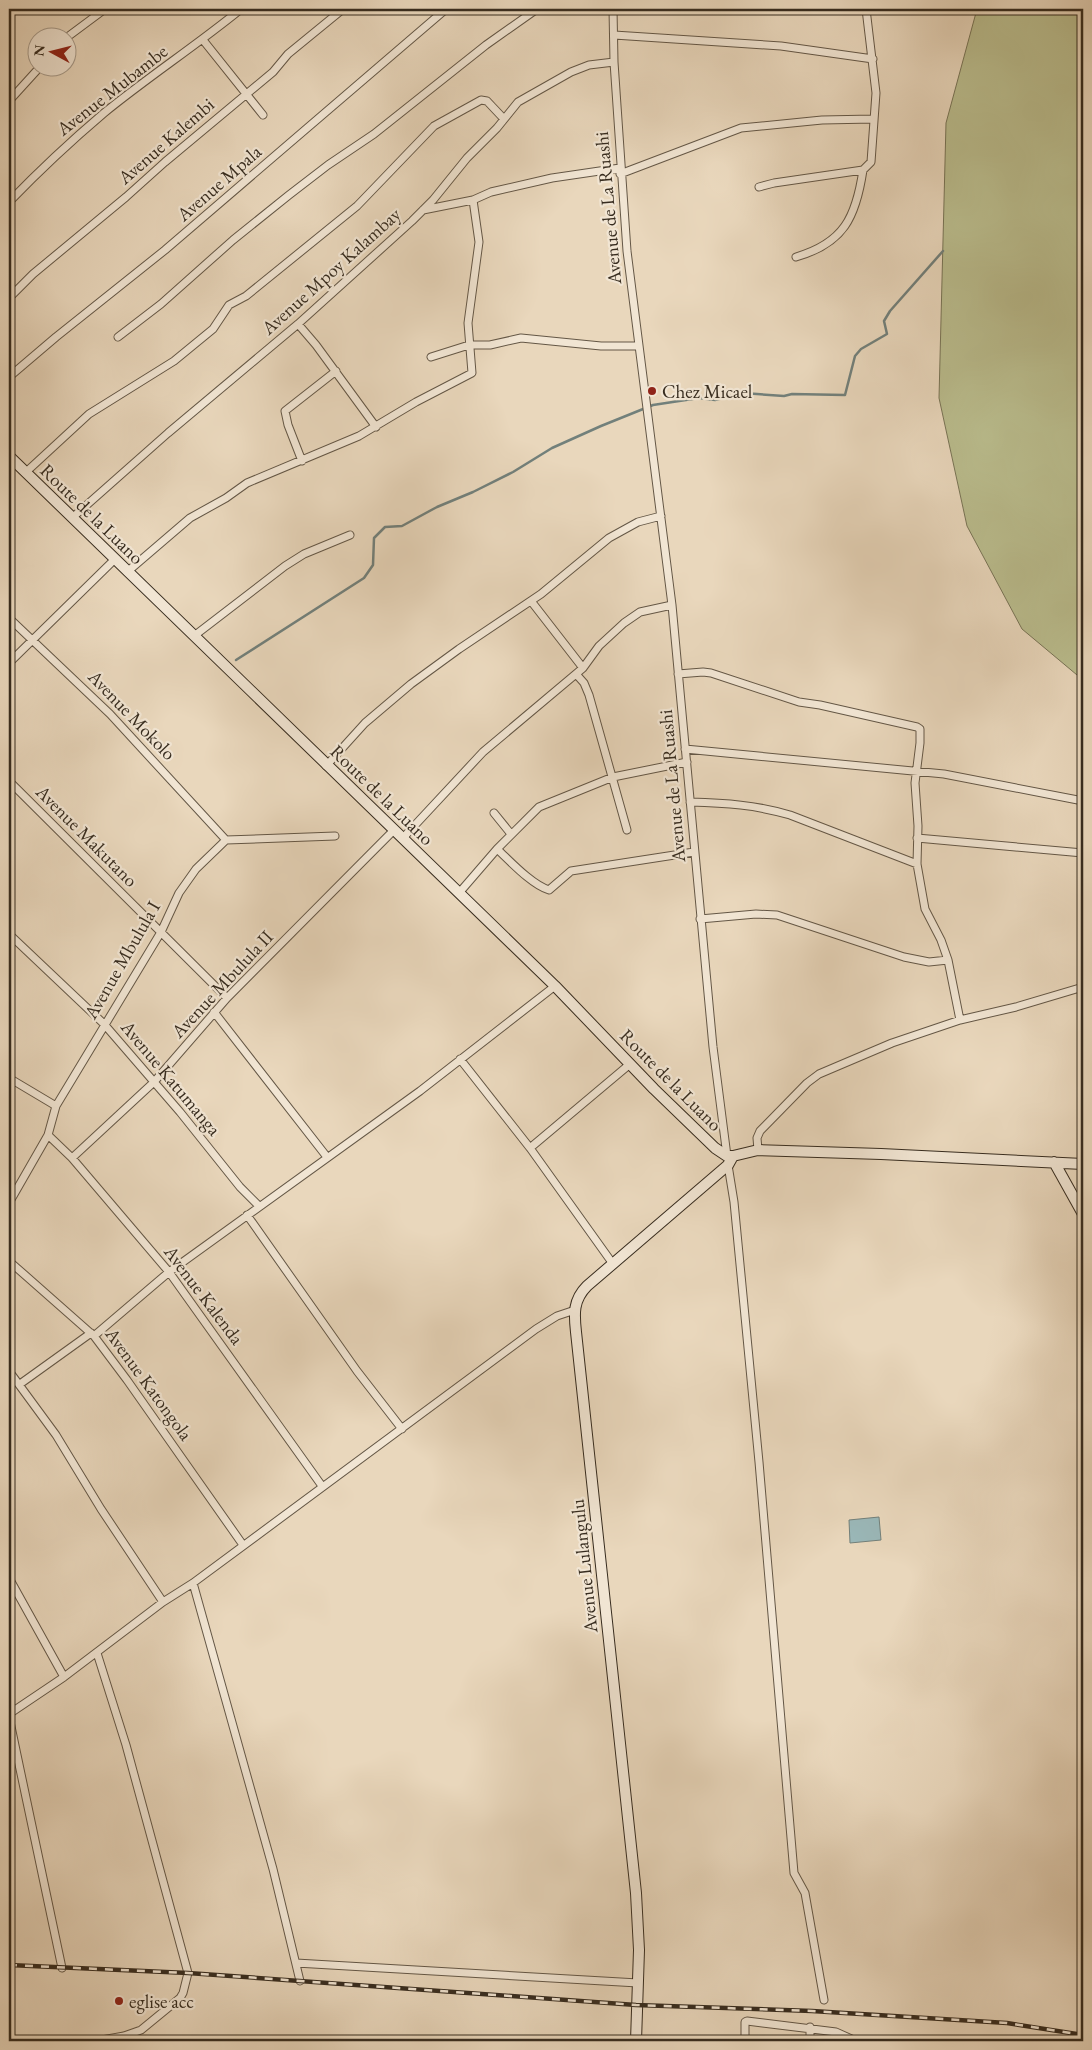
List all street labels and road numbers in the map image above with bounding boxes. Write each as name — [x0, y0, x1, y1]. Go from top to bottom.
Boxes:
street label: Avenue Mubambe — [51, 39, 173, 142]
street label: Avenue Kalembi — [112, 92, 220, 190]
street label: Avenue de La Ruashi — [589, 130, 627, 286]
street label: Avenue Mpala — [171, 139, 267, 227]
street label: Avenue Mpoy Kalambay — [255, 201, 406, 341]
street label: Route de la Luano — [35, 458, 149, 570]
street label: Avenue Mokolo — [82, 664, 181, 765]
street label: Avenue de La Ruashi — [653, 708, 691, 864]
street label: Route de la Luano — [325, 739, 439, 851]
street label: Avenue Makutano — [30, 779, 143, 892]
street label: Avenue Mbulula I — [78, 896, 166, 1024]
street label: Avenue Mbulula II — [165, 924, 279, 1044]
street label: Avenue Katumanga — [115, 1014, 227, 1141]
street label: Route de la Luano — [614, 1023, 728, 1137]
street label: Avenue Kalenda — [158, 1240, 250, 1350]
street label: Avenue Katongola — [99, 1322, 199, 1446]
street label: Avenue Lulangulu — [565, 1498, 604, 1635]

